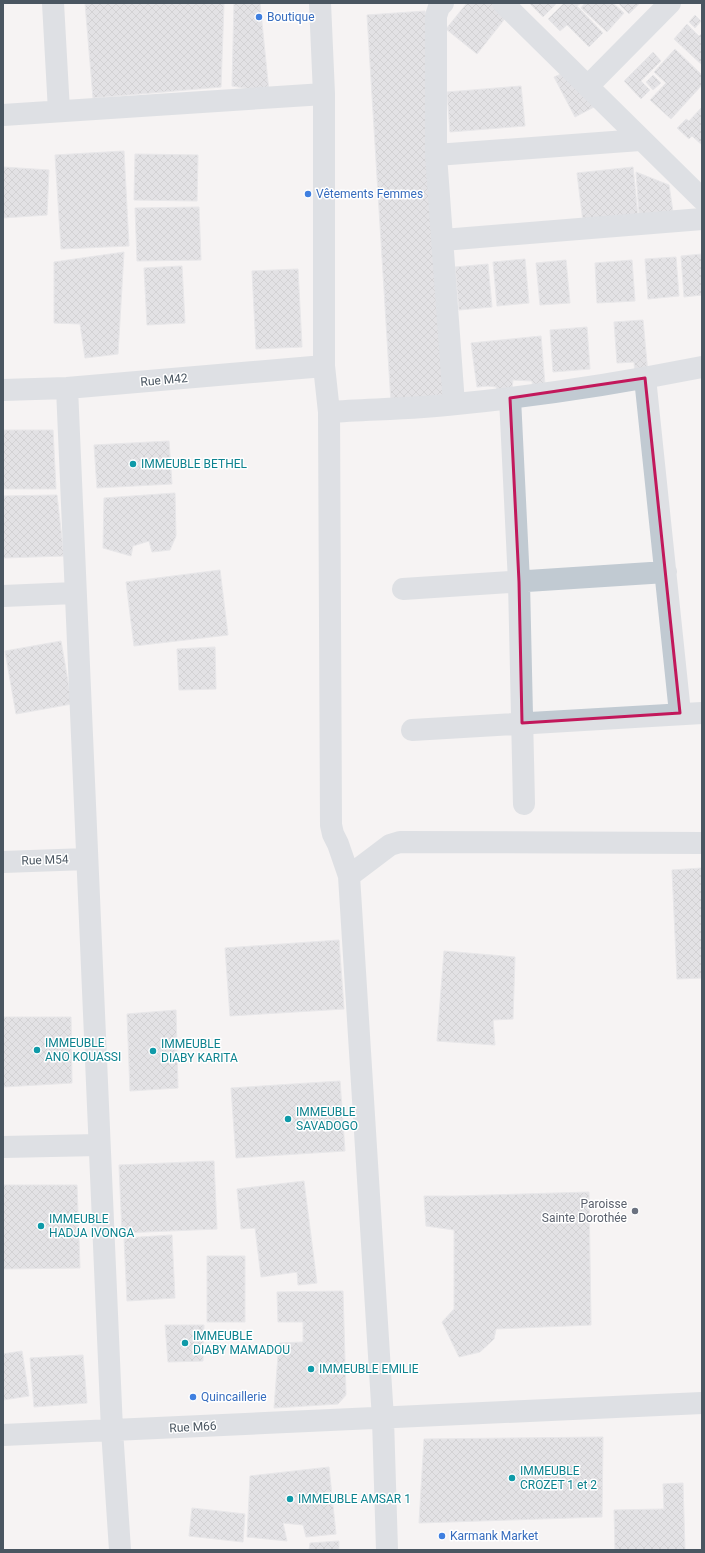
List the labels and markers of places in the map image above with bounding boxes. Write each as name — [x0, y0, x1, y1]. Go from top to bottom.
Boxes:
place label: Boutique — [267, 10, 315, 24]
marker: Boutique — [254, 12, 264, 22]
place label: Vêtements Femmes — [316, 187, 423, 201]
marker: Vêtements Femmes — [303, 189, 313, 199]
place label: IMMEUBLE BETHEL — [141, 457, 248, 471]
marker: IMMEUBLE BETHEL — [128, 459, 138, 469]
place label: IMMEUBLE ANO KOUASSI — [45, 1036, 121, 1064]
place label: IMMEUBLE DIABY KARITA — [161, 1037, 238, 1065]
marker: IMMEUBLE ANO KOUASSI — [32, 1045, 42, 1055]
marker: IMMEUBLE DIABY KARITA — [148, 1046, 158, 1056]
place label: IMMEUBLE SAVADOGO — [296, 1105, 358, 1133]
marker: IMMEUBLE SAVADOGO — [283, 1114, 293, 1124]
place label: Paroisse Sainte Dorothée — [542, 1197, 627, 1225]
marker: Paroisse Sainte Dorothée — [630, 1206, 640, 1216]
place label: IMMEUBLE HADJA IVONGA — [49, 1212, 134, 1240]
marker: IMMEUBLE HADJA IVONGA — [36, 1221, 46, 1231]
place label: IMMEUBLE DIABY MAMADOU — [193, 1329, 290, 1357]
marker: IMMEUBLE DIABY MAMADOU — [180, 1338, 190, 1348]
place label: IMMEUBLE EMILIE — [319, 1362, 419, 1376]
marker: IMMEUBLE EMILIE — [306, 1364, 316, 1374]
place label: Quincaillerie — [201, 1390, 267, 1404]
marker: Quincaillerie — [188, 1392, 198, 1402]
place label: IMMEUBLE CROZET 1 et 2 — [520, 1464, 597, 1492]
marker: IMMEUBLE CROZET 1 et 2 — [507, 1473, 517, 1483]
place label: IMMEUBLE AMSAR 1 — [298, 1492, 411, 1506]
marker: IMMEUBLE AMSAR 1 — [285, 1494, 295, 1504]
place label: Karmank Market — [450, 1529, 538, 1543]
marker: Karmank Market — [437, 1531, 447, 1541]

